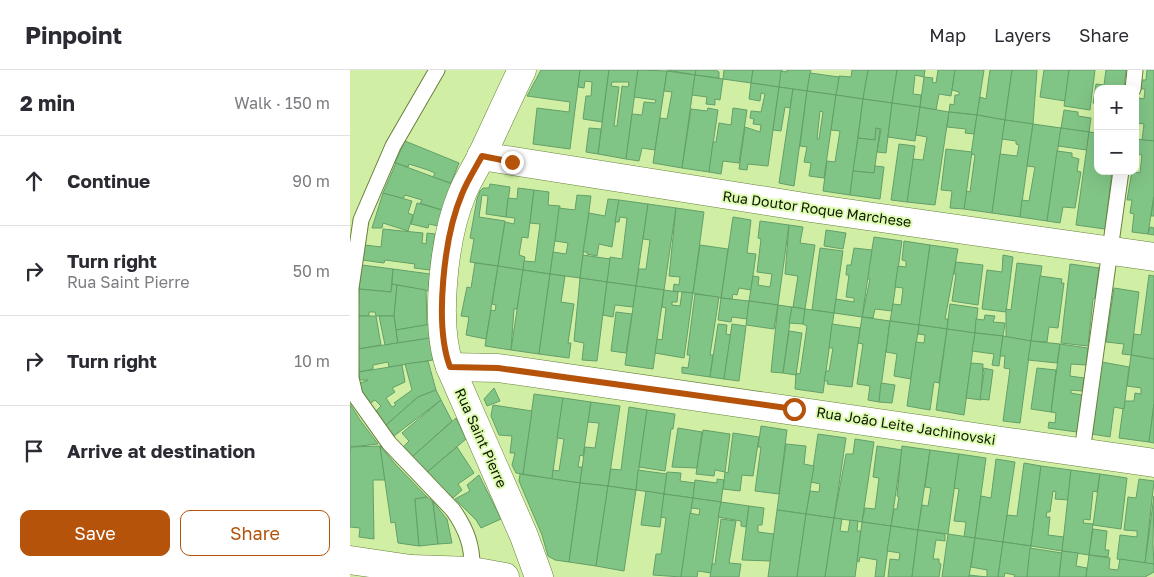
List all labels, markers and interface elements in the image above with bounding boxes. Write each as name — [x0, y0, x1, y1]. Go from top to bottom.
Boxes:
text: Pinpoint — [25, 20, 122, 49]
text: Map — [929, 24, 966, 46]
text: Layers — [994, 24, 1051, 46]
text: Share — [1079, 24, 1129, 46]
map controls — [1094, 85, 1139, 175]
button: + — [1094, 85, 1139, 130]
text: 2 min — [20, 90, 75, 116]
text: Walk · 150 m — [234, 93, 330, 113]
button: − — [1094, 130, 1139, 175]
route end — [501, 151, 524, 174]
icon: ahead — [20, 167, 48, 195]
text: Continue — [67, 169, 150, 192]
text: 90 m — [292, 171, 330, 191]
street label: Rua Doutor Roque Marchese — [722, 187, 913, 230]
text: Turn right — [67, 249, 157, 272]
icon: right — [20, 257, 48, 285]
text: 50 m — [293, 261, 330, 281]
text: Rua Saint Pierre — [67, 272, 190, 292]
icon: right — [20, 347, 48, 375]
text: Turn right — [67, 349, 157, 372]
text: 10 m — [294, 351, 330, 371]
street label: Rua Saint Pierre — [452, 385, 511, 490]
route start — [783, 398, 806, 421]
street label: Rua João Leite Jachinovski — [815, 403, 997, 448]
icon: arrive — [20, 437, 48, 465]
text: Arrive at destination — [67, 439, 255, 462]
button: Save — [20, 510, 170, 556]
button: Share — [180, 510, 330, 556]

